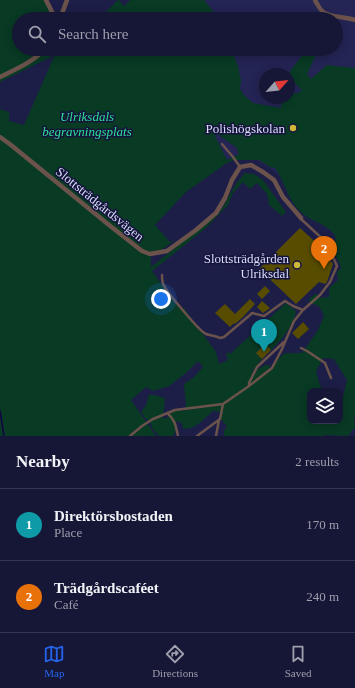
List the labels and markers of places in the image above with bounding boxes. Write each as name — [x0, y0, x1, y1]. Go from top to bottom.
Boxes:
place label: Polishögskolan — [206, 121, 285, 136]
marker: Polishögskolan — [288, 123, 298, 133]
pin: 2 — [311, 236, 337, 269]
place label: Slottsträdgården Ulriksdal — [204, 251, 289, 281]
marker: Slottsträdgården Ulriksdal — [292, 260, 302, 270]
pin: 1 — [251, 319, 277, 352]

